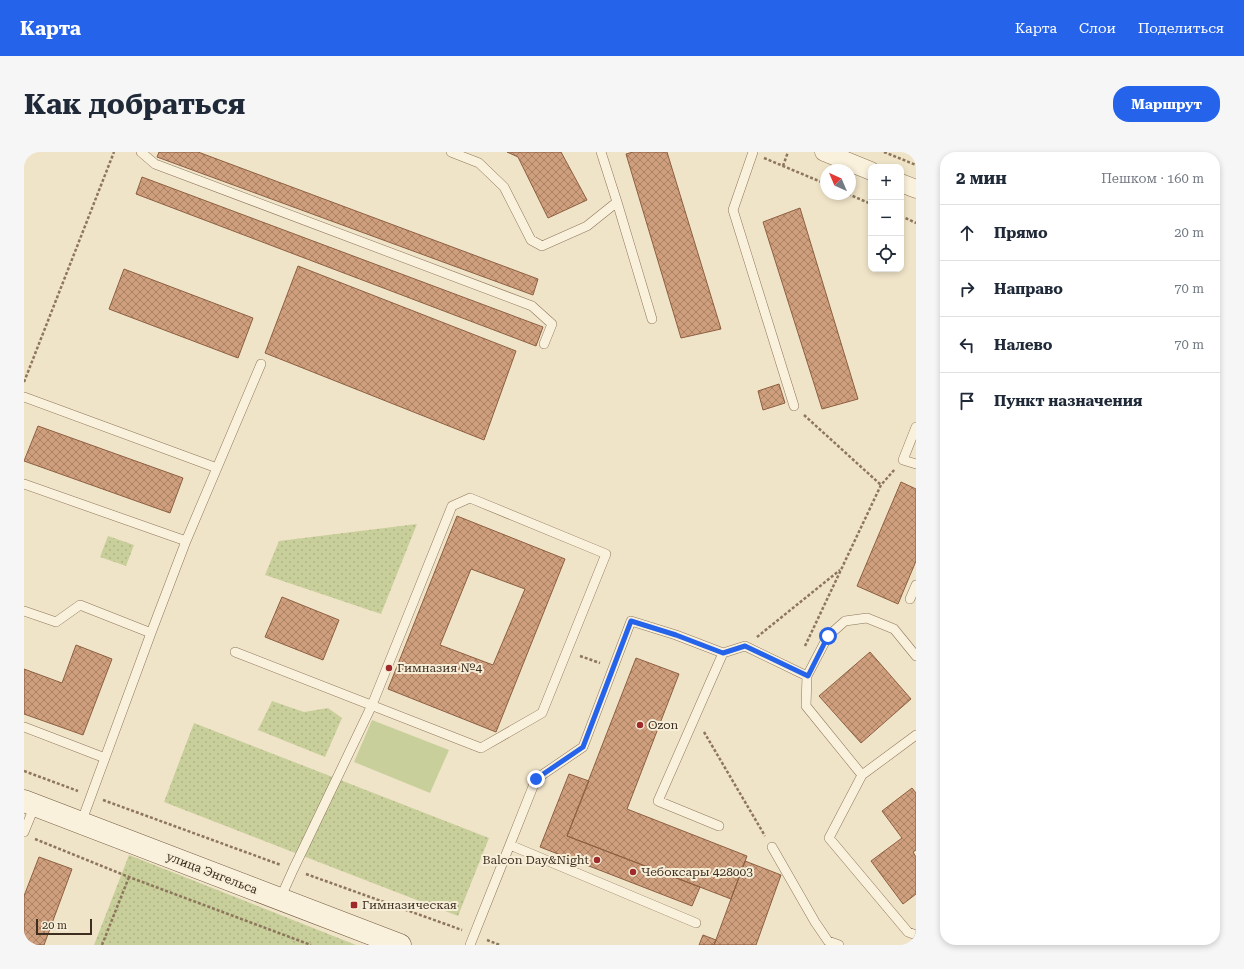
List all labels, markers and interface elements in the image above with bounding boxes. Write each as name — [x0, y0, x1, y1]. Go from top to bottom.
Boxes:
text: Карта — [20, 17, 81, 40]
text: Карта — [1015, 20, 1057, 36]
text: Слои — [1079, 20, 1116, 36]
text: Поделиться — [1138, 20, 1224, 36]
button: Маршрут — [1113, 86, 1220, 122]
text: Как добраться — [24, 88, 245, 121]
north arrow — [820, 164, 856, 200]
map controls — [868, 164, 904, 272]
button: + — [868, 164, 904, 200]
text: 2 мин — [956, 168, 1007, 188]
text: Пешком · 160 m — [1101, 171, 1204, 186]
button: − — [868, 200, 904, 236]
icon: ahead — [956, 222, 978, 244]
text: Прямо — [994, 224, 1048, 242]
text: 20 m — [1174, 225, 1204, 240]
button: locate — [868, 236, 904, 272]
icon: right — [956, 278, 978, 300]
text: Направо — [994, 280, 1063, 298]
text: 70 m — [1174, 281, 1204, 296]
icon: left — [956, 334, 978, 356]
text: Налево — [994, 336, 1053, 354]
text: 70 m — [1174, 337, 1204, 352]
icon: arrive — [956, 390, 978, 412]
text: Пункт назначения — [994, 392, 1142, 410]
route start — [819, 627, 837, 645]
place label: Гимназия №4 — [397, 661, 482, 675]
marker: Гимназия №4 — [384, 663, 394, 673]
place label: Ozon — [648, 718, 679, 732]
marker: Ozon — [635, 720, 645, 730]
route end — [527, 770, 545, 788]
street label: улица Энгельса — [165, 849, 260, 897]
place label: Balcon Day&Night — [482, 853, 590, 867]
marker: Balcon Day&Night — [592, 855, 602, 865]
place label: Чебоксары 428003 — [641, 865, 753, 879]
marker: Чебоксары 428003 — [628, 867, 638, 877]
place label: Гимназическая — [362, 898, 457, 912]
marker: Гимназическая — [349, 900, 359, 910]
scale bar — [36, 917, 92, 936]
text: 20 m — [42, 919, 67, 932]

